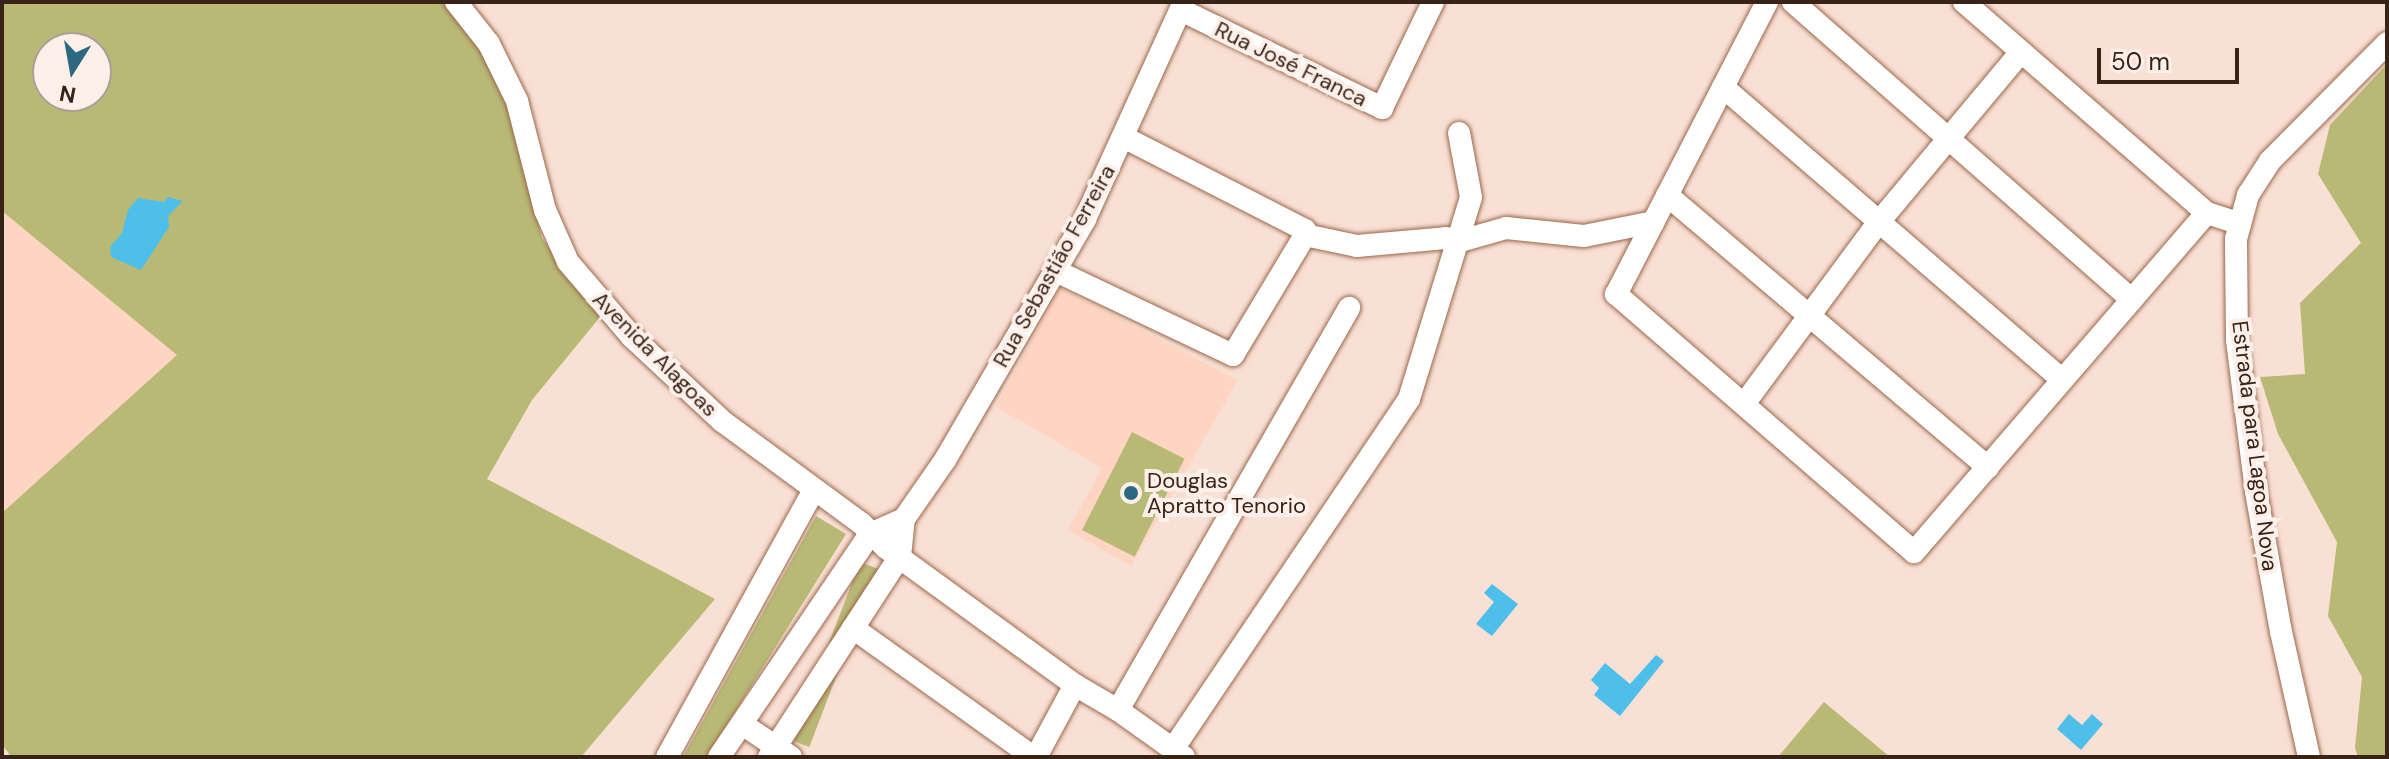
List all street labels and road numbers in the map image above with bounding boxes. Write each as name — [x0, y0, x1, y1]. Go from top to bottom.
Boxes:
street label: Rua José Franca — [1211, 16, 1371, 112]
street label: Rua Sebastião Ferreira — [987, 160, 1121, 372]
street label: Avenida Alagoas — [587, 286, 723, 422]
street label: Estrada para Lagoa Nova — [2227, 319, 2283, 573]

